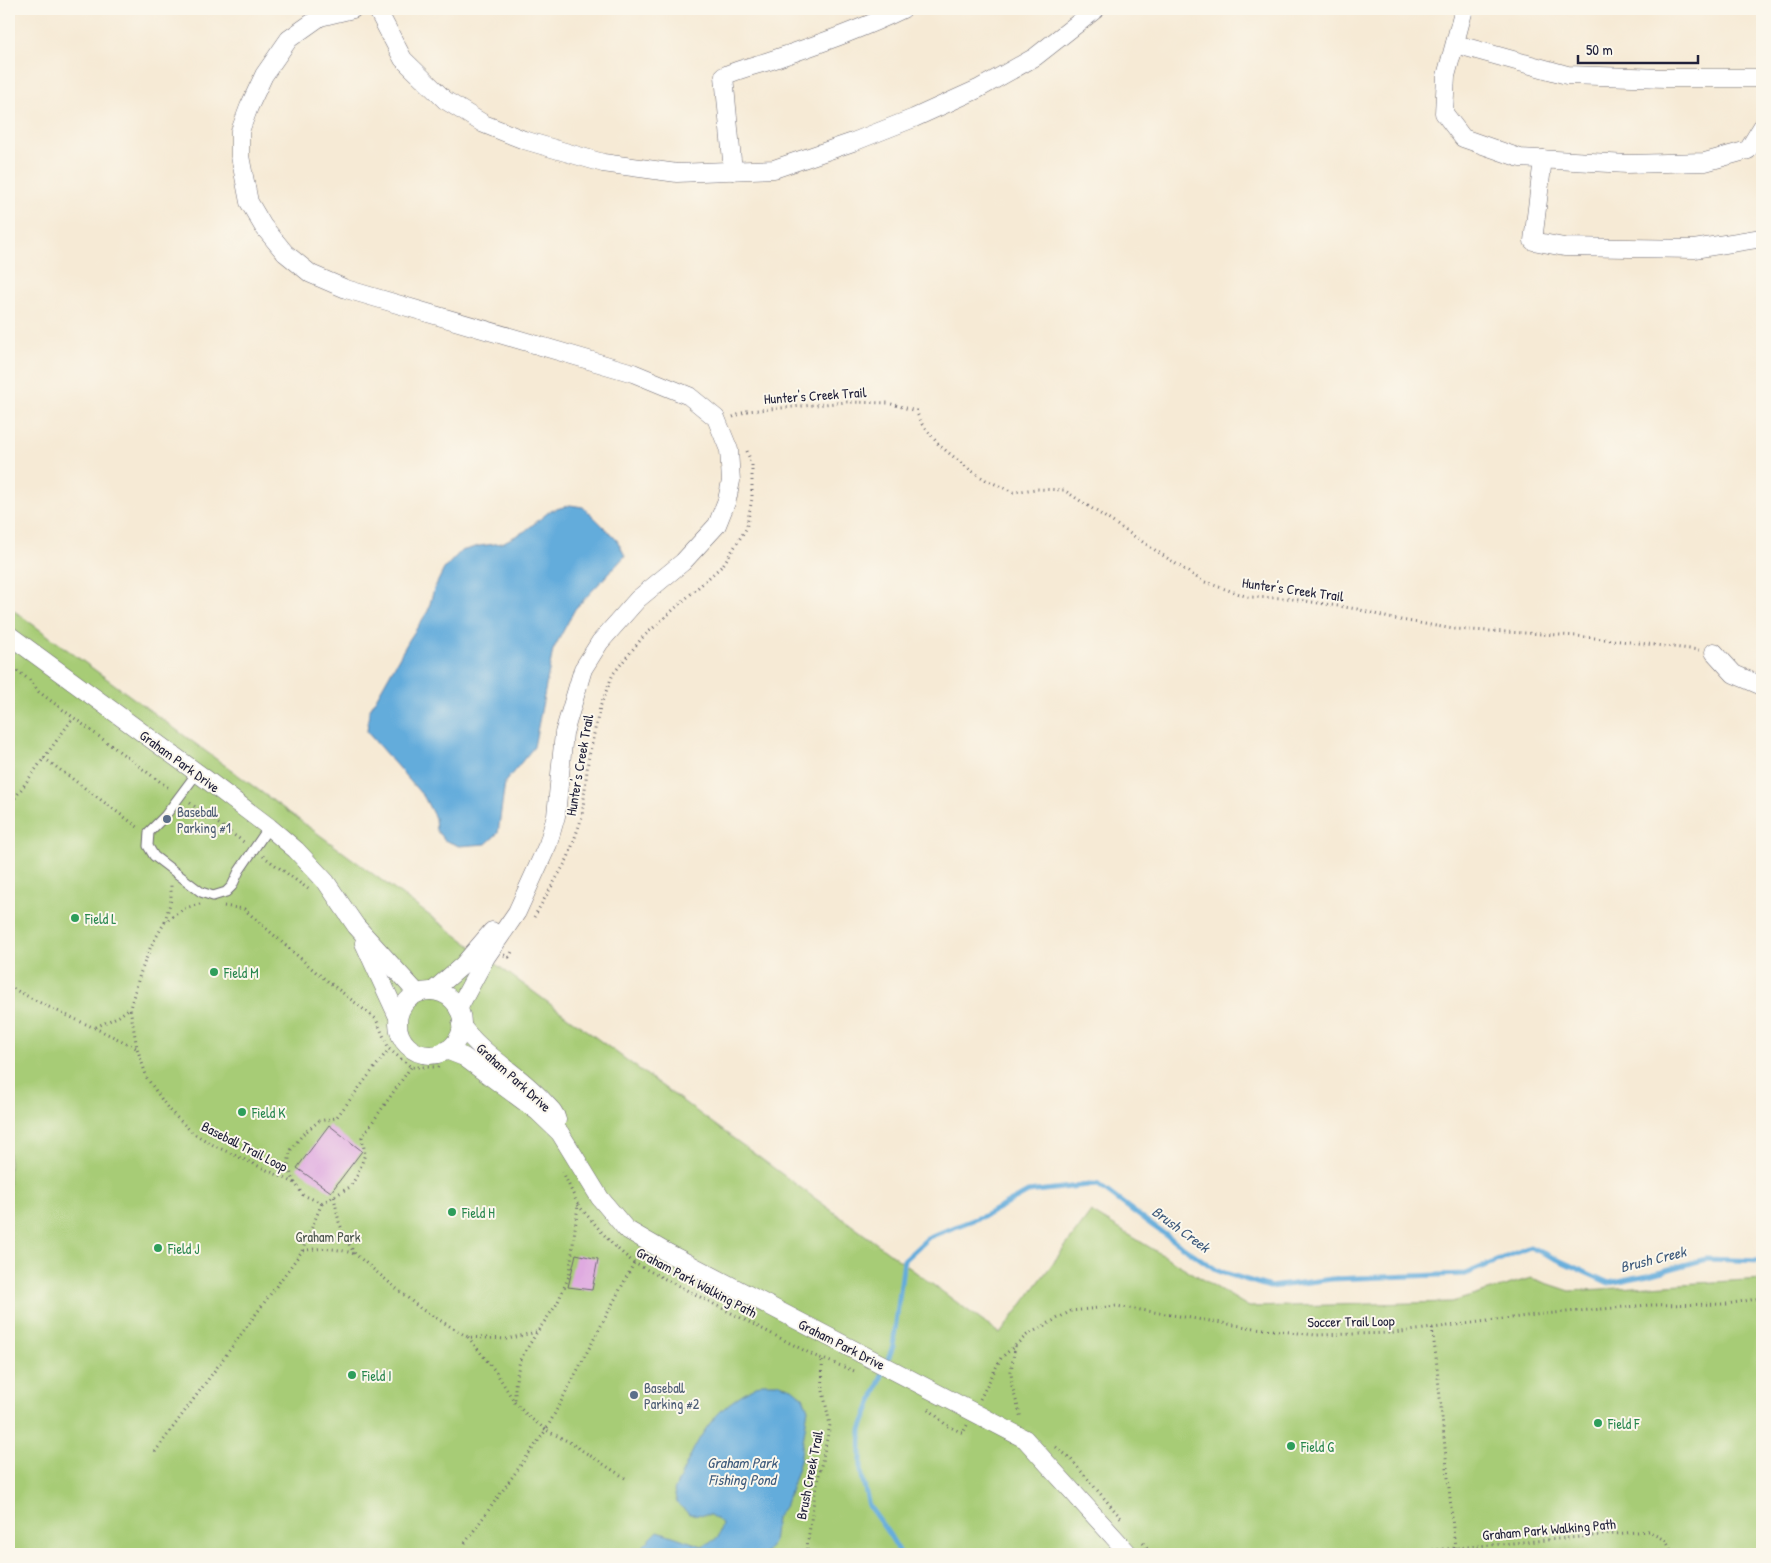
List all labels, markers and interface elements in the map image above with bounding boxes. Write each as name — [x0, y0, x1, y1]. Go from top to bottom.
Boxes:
scale bar — [1578, 32, 1698, 64]
text: 50 m — [1586, 39, 1613, 60]
street label: Hunter's Creek Trail — [763, 382, 867, 408]
street label: Hunter's Creek Trail — [1241, 572, 1345, 606]
street label: Hunter's Creek Trail — [561, 713, 597, 817]
street label: Graham Park Drive — [136, 725, 224, 797]
place label: Baseball Parking #1 — [177, 802, 231, 838]
marker: Baseball Parking #1 — [161, 813, 173, 825]
place label: Field L — [84, 909, 117, 928]
marker: Field L — [69, 912, 81, 924]
place label: Field M — [223, 963, 259, 982]
marker: Field M — [208, 966, 220, 978]
street label: Graham Park Drive — [472, 1038, 556, 1116]
place label: Field K — [251, 1103, 286, 1122]
marker: Field K — [236, 1106, 248, 1118]
street label: Baseball Trail Loop — [198, 1116, 291, 1177]
water label: Brush Creek — [1148, 1201, 1216, 1258]
place label: Field H — [461, 1203, 495, 1222]
marker: Field H — [446, 1206, 458, 1218]
park label: Graham Park — [295, 1227, 361, 1246]
place label: Field J — [167, 1239, 200, 1258]
water label: Brush Creek — [1618, 1240, 1690, 1277]
marker: Field J — [152, 1242, 164, 1254]
street label: Graham Park Walking Path — [633, 1242, 761, 1323]
street label: Soccer Trail Loop — [1307, 1311, 1395, 1332]
street label: Graham Park Drive — [795, 1314, 889, 1374]
place label: Field I — [361, 1366, 392, 1385]
marker: Field I — [346, 1369, 358, 1381]
place label: Baseball Parking #2 — [644, 1378, 700, 1414]
marker: Baseball Parking #2 — [628, 1389, 640, 1401]
place label: Field F — [1607, 1414, 1640, 1433]
marker: Field F — [1592, 1417, 1604, 1429]
street label: Brush Creek Trail — [791, 1429, 827, 1521]
place label: Field G — [1300, 1437, 1334, 1456]
marker: Field G — [1285, 1440, 1297, 1452]
water label: Graham Park Fishing Pond — [707, 1452, 779, 1490]
street label: Graham Park Walking Path — [1482, 1514, 1617, 1545]

